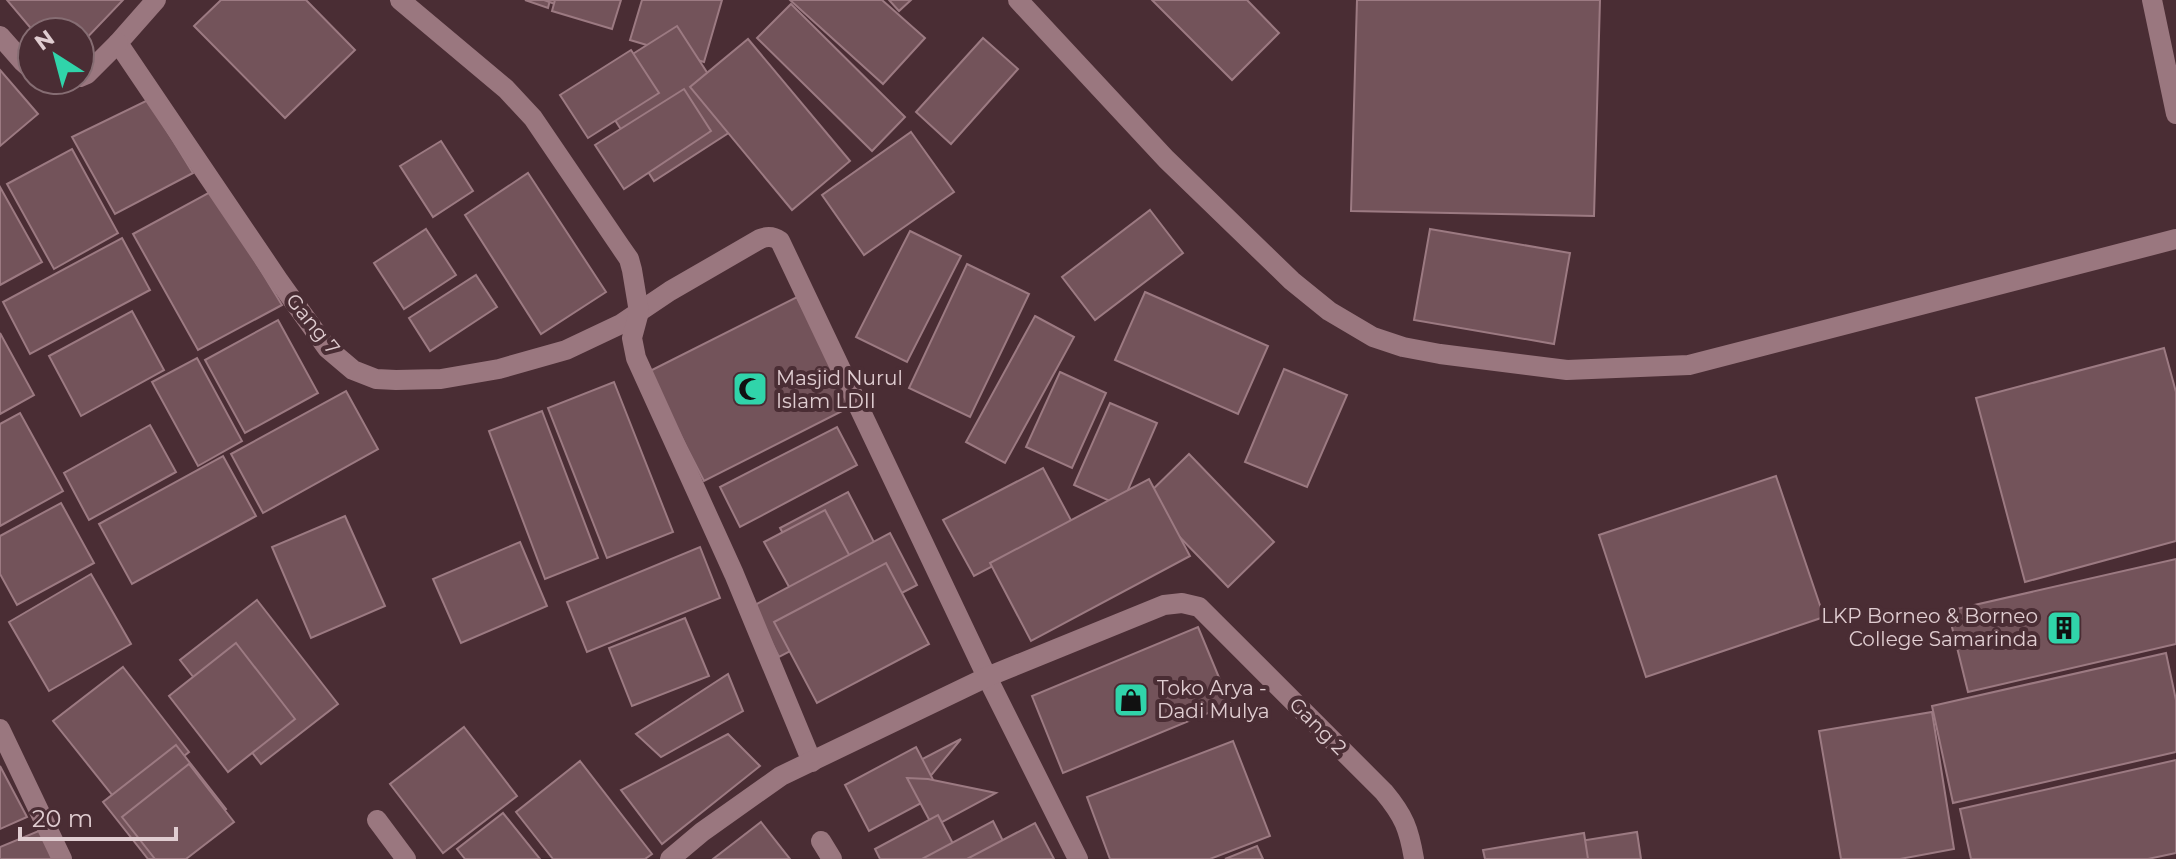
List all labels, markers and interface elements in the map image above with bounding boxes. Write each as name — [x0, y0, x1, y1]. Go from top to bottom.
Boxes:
north arrow — [16, 16, 96, 96]
text: N — [29, 24, 60, 56]
street label: Gang 7 — [281, 289, 345, 359]
place label: Masjid Nurul Islam LDII — [776, 366, 903, 413]
mosque icon: Masjid Nurul Islam LDII — [731, 370, 769, 408]
place label: LKP Borneo & Borneo College Samarinda — [1821, 604, 2038, 651]
building icon: LKP Borneo & Borneo College Samarinda — [2045, 609, 2083, 647]
place label: Toko Arya - Dadi Mulya — [1157, 676, 1270, 723]
shop icon: Toko Arya - Dadi Mulya — [1112, 681, 1150, 719]
street label: Gang 2 — [1284, 692, 1352, 760]
scale bar — [20, 791, 176, 841]
text: 20 m — [32, 804, 93, 833]

